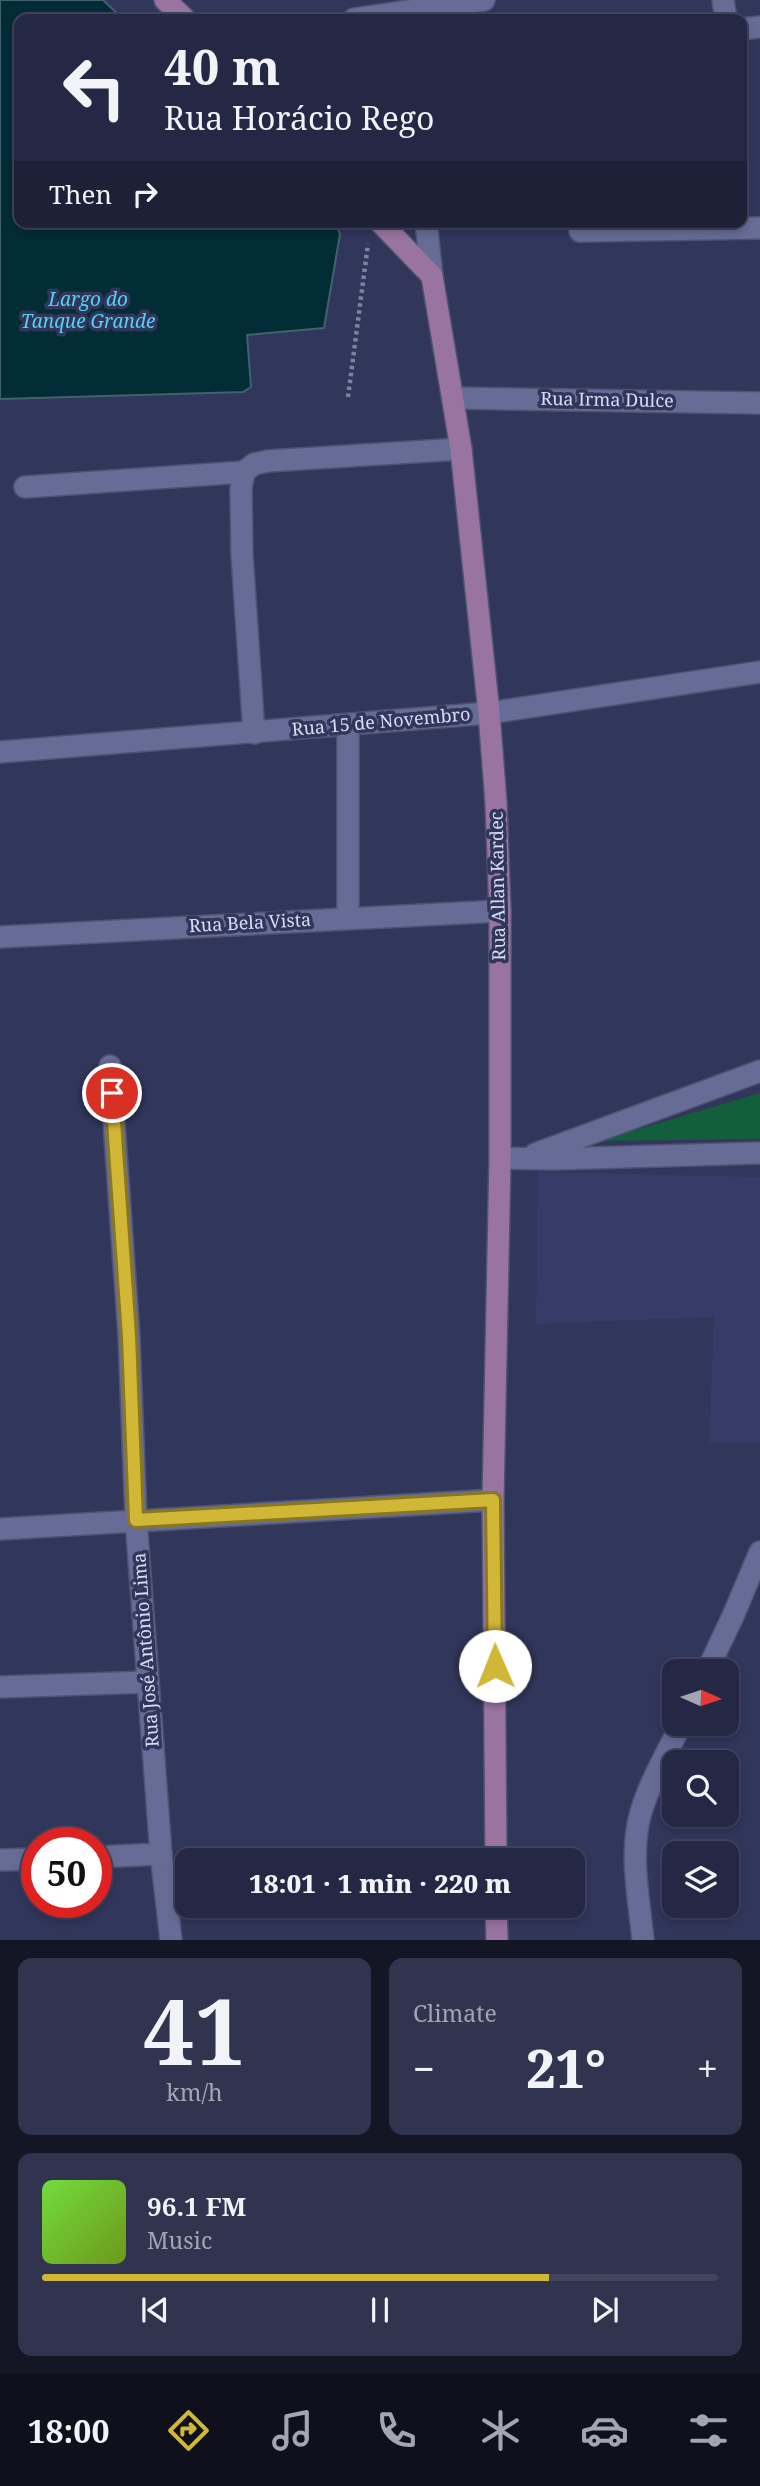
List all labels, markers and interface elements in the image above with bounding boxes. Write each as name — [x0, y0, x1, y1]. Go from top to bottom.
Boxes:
text: 40 m — [164, 33, 280, 99]
icon: left — [49, 42, 140, 133]
text: Rua Horácio Rego — [164, 96, 435, 139]
icon: right — [126, 175, 164, 213]
text: Then — [49, 176, 112, 212]
water label: Largo do Tanque Grande — [21, 286, 155, 334]
street label: Rua Irma Dulce — [540, 386, 674, 412]
street label: Rua 15 de Novembro — [291, 701, 471, 741]
street label: Rua Allan Kardec — [484, 811, 510, 961]
street label: Rua Bela Vista — [188, 907, 312, 937]
pin — [82, 1063, 142, 1123]
icon: arrive — [93, 1074, 131, 1112]
street label: Rua José Antônio Lima — [126, 1552, 164, 1748]
position arrow — [458, 1629, 532, 1703]
north arrow — [662, 1659, 738, 1736]
map controls — [662, 1659, 739, 1918]
button: search — [662, 1750, 739, 1827]
speed limit sign: 50 — [21, 1827, 112, 1918]
button: layers — [662, 1841, 739, 1918]
text: 18:01 · 1 min · 220 m — [249, 1865, 511, 1901]
text: 41 — [143, 1968, 246, 2092]
text: Climate — [413, 1997, 497, 2029]
text: 21° — [526, 2032, 606, 2103]
text: − — [413, 2042, 435, 2094]
text: + — [697, 2042, 718, 2094]
text: km/h — [166, 2076, 223, 2108]
text: 96.1 FM — [147, 2188, 246, 2224]
text: Music — [147, 2224, 212, 2256]
icon: previous — [136, 2291, 174, 2329]
icon: pause — [361, 2291, 399, 2329]
icon: next — [586, 2291, 624, 2329]
icon: directions — [164, 2406, 213, 2455]
icon: music — [268, 2406, 317, 2455]
icon: phone — [372, 2406, 421, 2455]
icon: climate — [476, 2406, 525, 2455]
icon: car — [580, 2406, 629, 2455]
icon: filters — [684, 2406, 733, 2455]
text: 18:00 — [27, 2409, 109, 2452]

